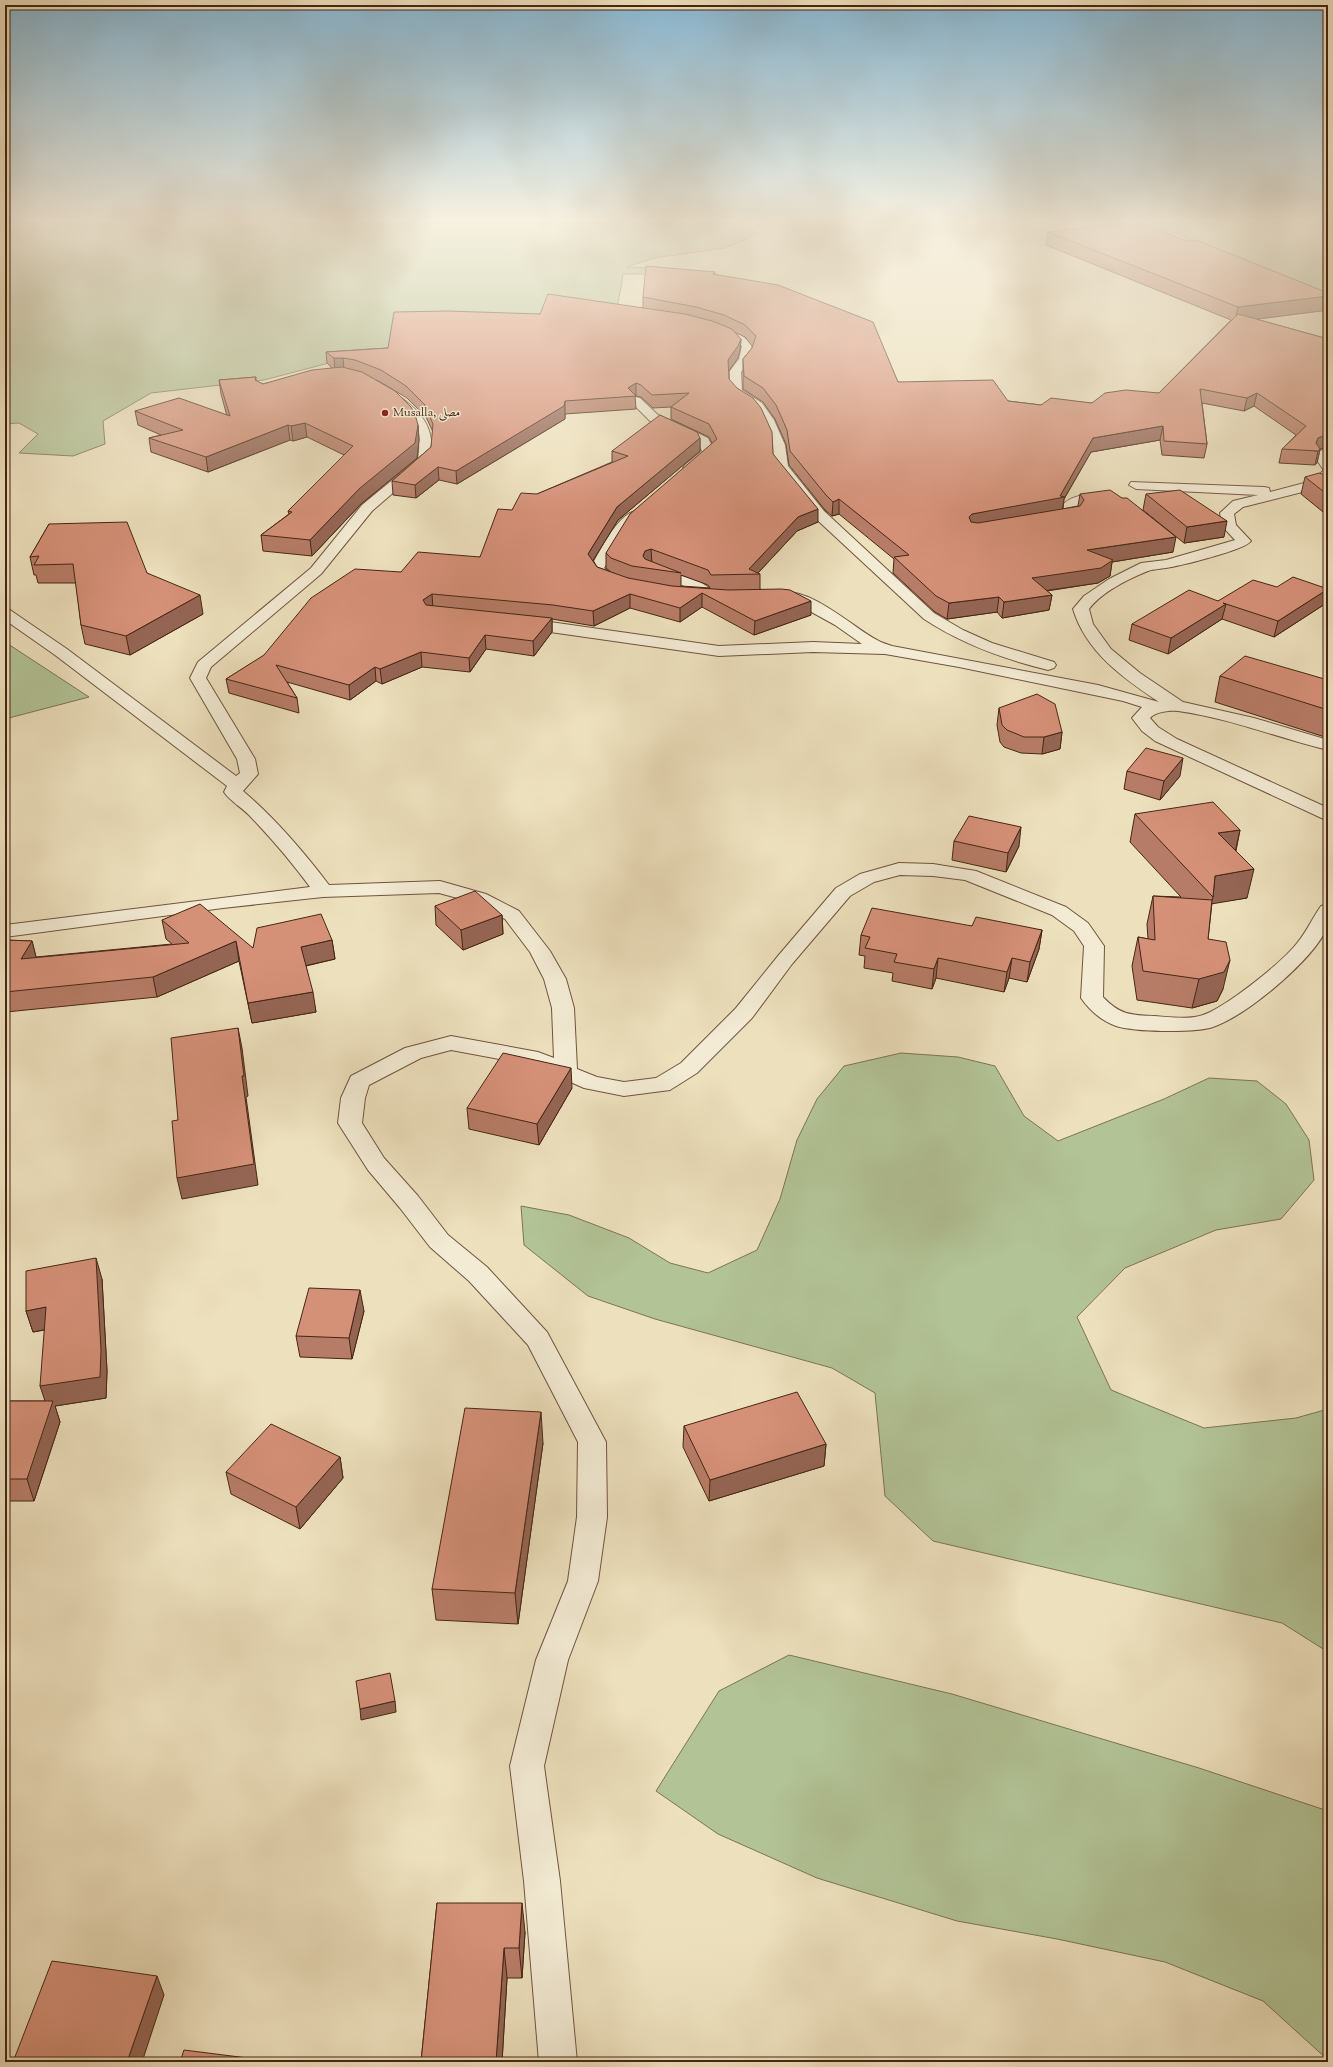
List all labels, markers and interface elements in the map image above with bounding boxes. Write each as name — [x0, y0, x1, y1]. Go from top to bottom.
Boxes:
place label: Musalla, مصلى — [393, 404, 460, 422]
marker: Musalla, مصلى — [380, 408, 390, 418]

